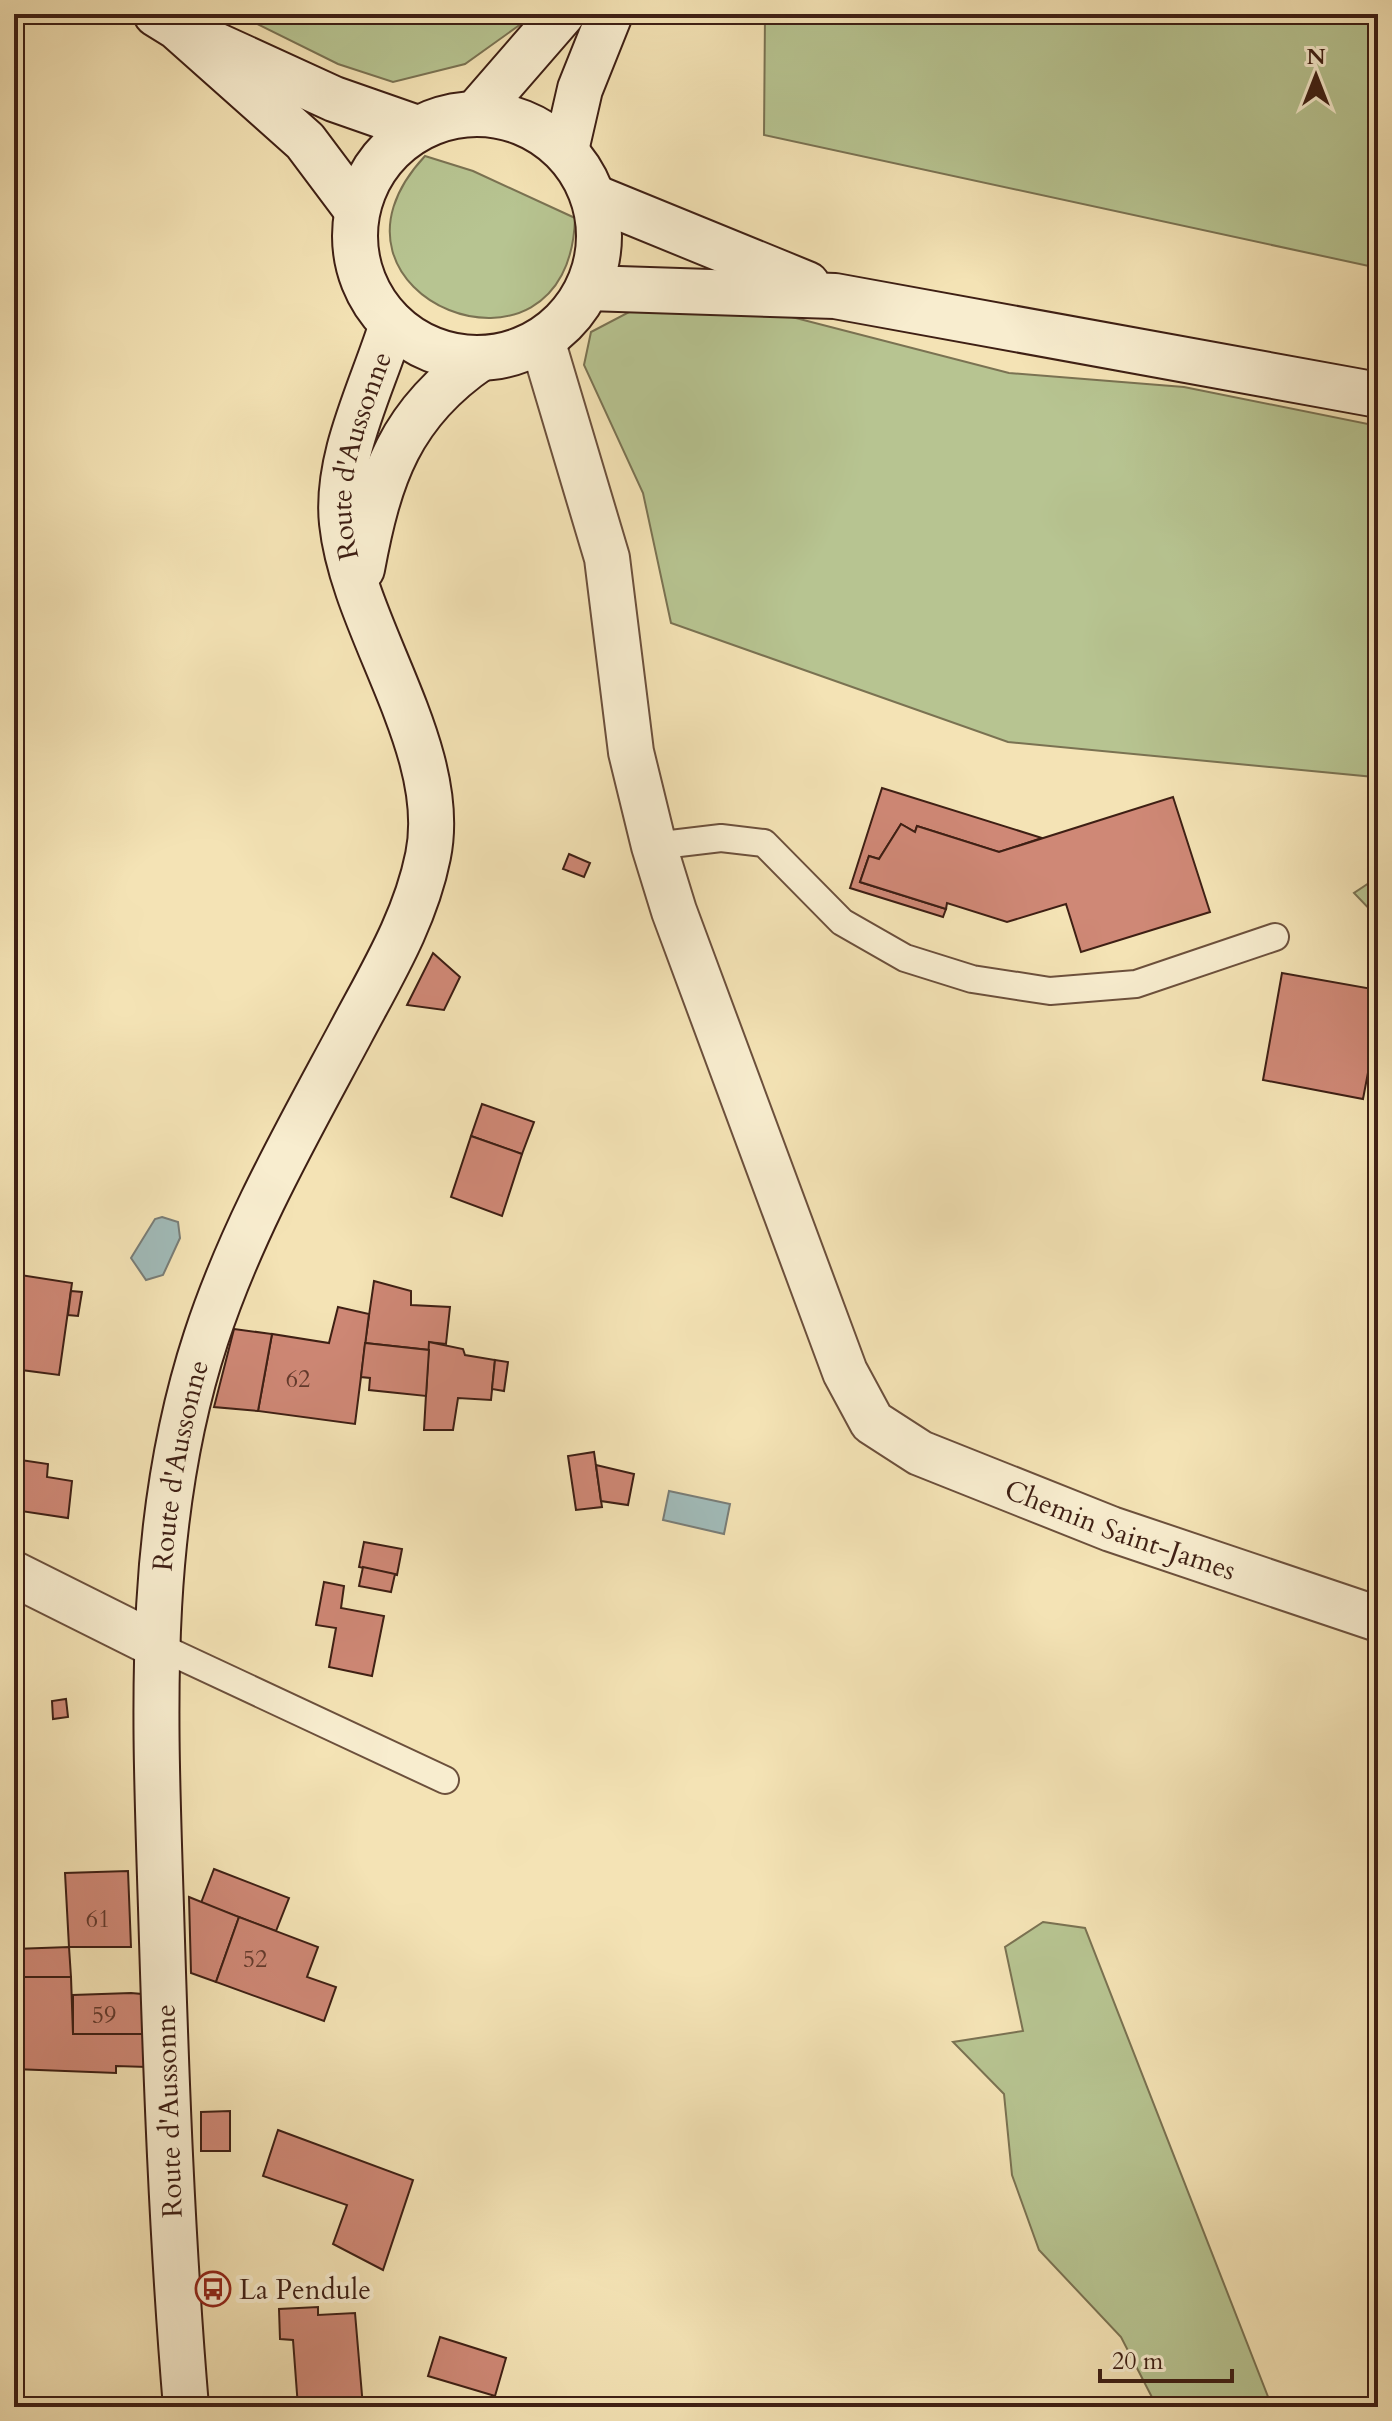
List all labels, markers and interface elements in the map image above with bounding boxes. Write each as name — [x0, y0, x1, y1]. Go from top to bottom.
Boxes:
north arrow — [1276, 36, 1356, 116]
text: N — [1306, 42, 1326, 72]
street label: Route d'Aussonne — [323, 346, 401, 564]
street label: Route d'Aussonne — [144, 1356, 218, 1573]
house number: 62 — [286, 1363, 310, 1396]
street label: Chemin Saint-James — [999, 1471, 1241, 1590]
house number: 61 — [86, 1903, 110, 1936]
house number: 52 — [243, 1943, 267, 1976]
house number: 59 — [92, 1999, 116, 2032]
street label: Route d'Aussonne — [146, 2003, 192, 2219]
bus stop icon: La Pendule — [194, 2270, 232, 2308]
place label: La Pendule — [239, 2271, 371, 2309]
scale bar — [1100, 2333, 1232, 2383]
text: 20 m — [1112, 2345, 1164, 2378]

